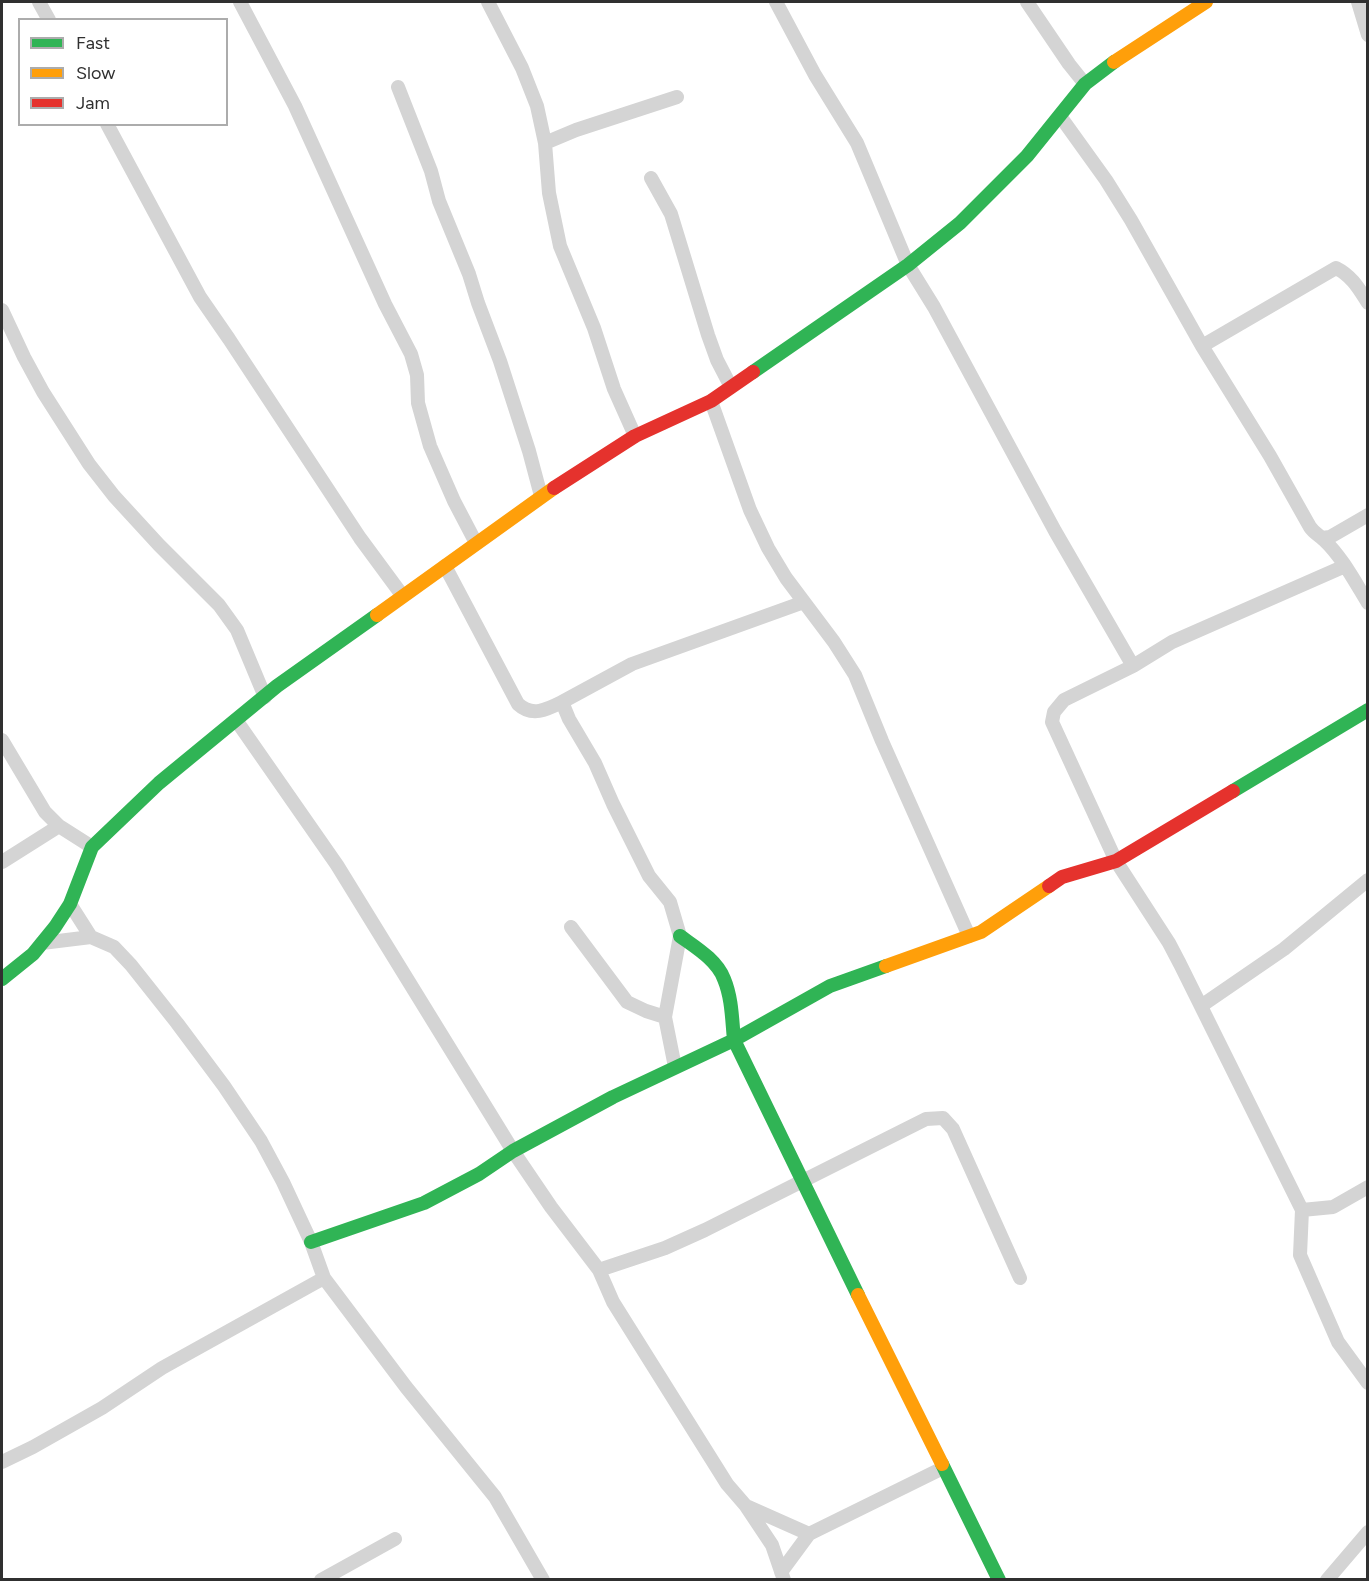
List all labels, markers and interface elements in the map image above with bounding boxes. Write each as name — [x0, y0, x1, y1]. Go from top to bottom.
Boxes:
legend — [18, 18, 228, 126]
text: Fast — [76, 32, 110, 54]
text: Slow — [76, 62, 115, 84]
text: Jam — [76, 92, 110, 114]

